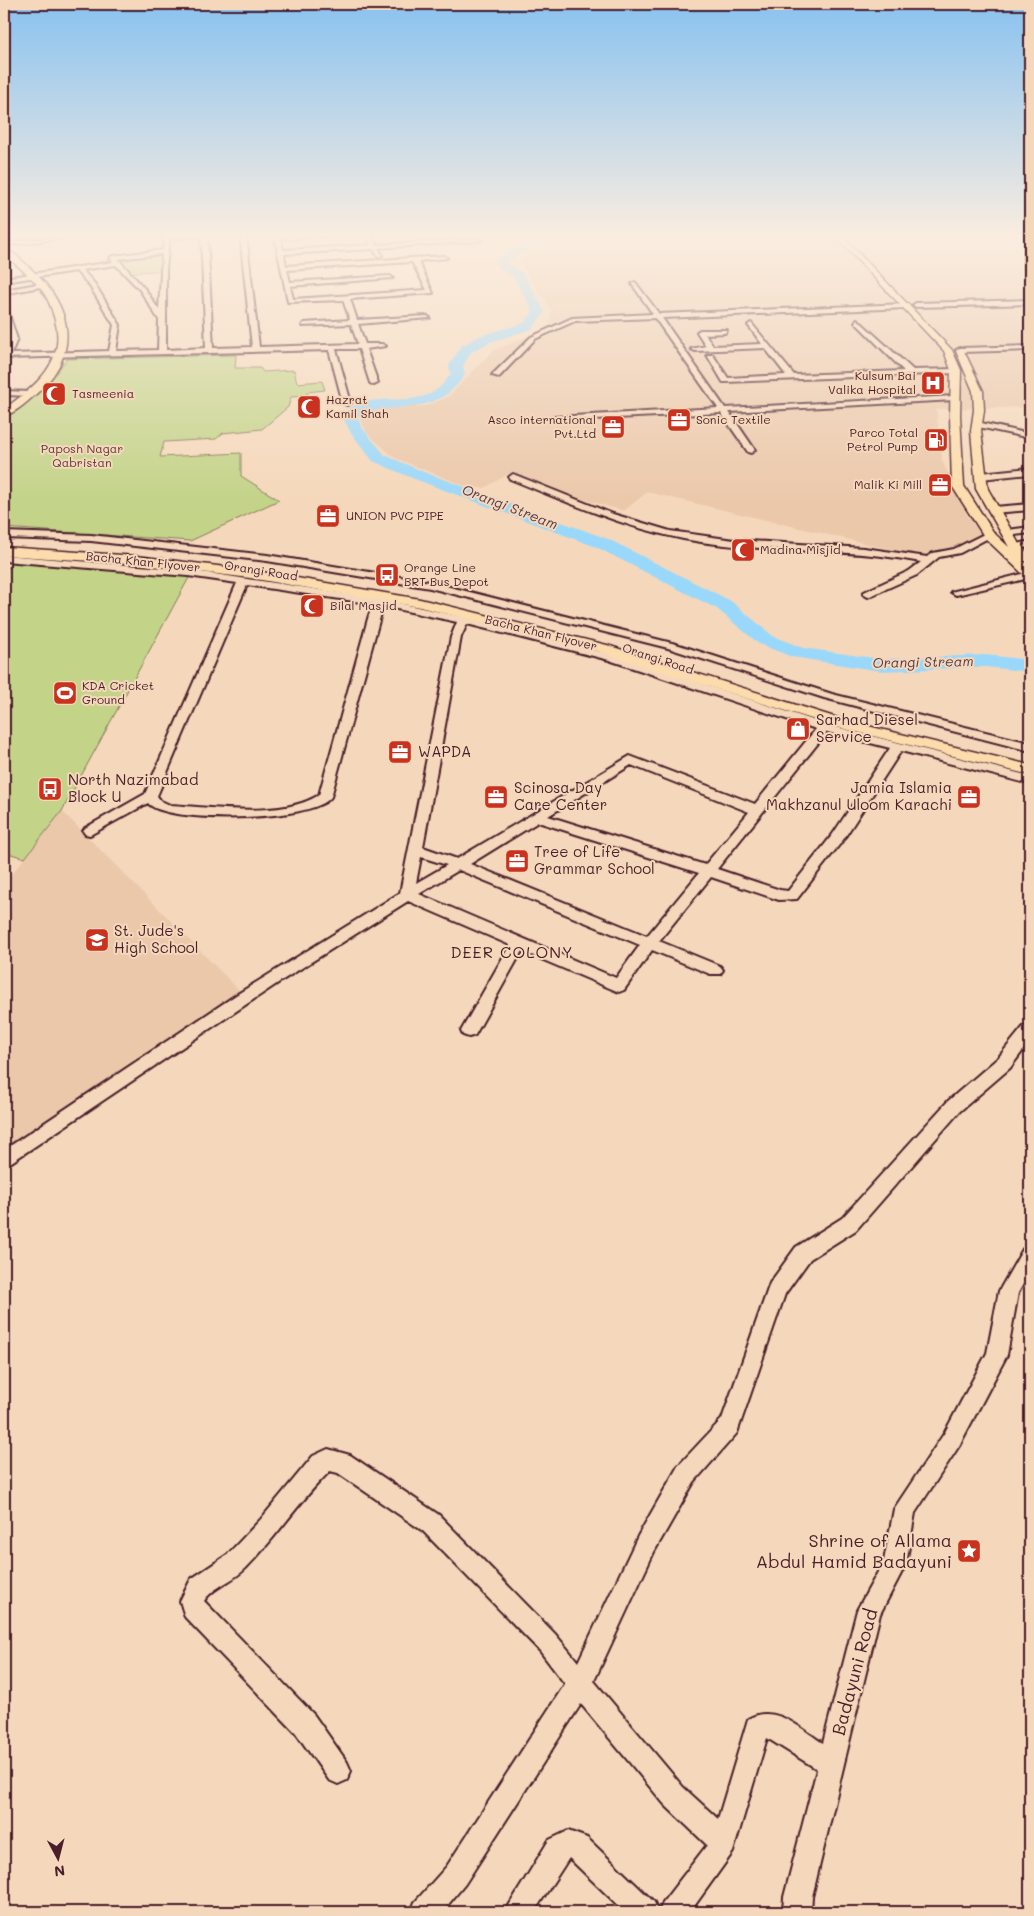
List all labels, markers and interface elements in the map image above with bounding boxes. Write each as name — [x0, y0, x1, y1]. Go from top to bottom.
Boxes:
place label: Kulsum Bai Valika Hospital — [828, 367, 916, 397]
hospital icon: Kulsum Bai Valika Hospital — [920, 370, 946, 396]
mosque icon: Tasmeenia — [41, 381, 67, 407]
place label: Tasmeenia — [72, 385, 134, 401]
place label: Hazrat Kamil Shah — [326, 391, 389, 421]
mosque icon: Hazrat Kamil Shah — [296, 394, 322, 420]
office icon: Sonic Textile — [666, 407, 692, 433]
place label: Asco international Pvt.Ltd — [487, 411, 596, 441]
place label: Sonic Textile — [696, 411, 771, 427]
office icon: Asco international Pvt.Ltd — [600, 414, 626, 440]
place label: Parco Total Petrol Pump — [847, 424, 918, 454]
fuel station icon: Parco Total Petrol Pump — [923, 427, 949, 453]
park label: Paposh Nagar Qabristan — [41, 440, 123, 470]
office icon: Malik Ki Mill — [927, 472, 953, 498]
place label: Malik Ki Mill — [854, 476, 922, 492]
water label: Orangi Stream — [460, 480, 561, 534]
office icon: UNION PVC PIPE — [315, 503, 341, 529]
place label: UNION PVC PIPE — [346, 507, 444, 523]
mosque icon: Madina Misjid — [730, 537, 756, 563]
place label: Madina Misjid — [760, 541, 841, 557]
street label: Bacha Khan Flyover — [85, 547, 201, 575]
street label: Orangi Road — [223, 556, 299, 584]
place label: Orange Line BRT Bus Depot — [404, 559, 489, 589]
bus stop icon: Orange Line BRT Bus Depot — [374, 562, 400, 588]
mosque icon: Bilal Masjid — [299, 593, 325, 619]
place label: Bilal Masjid — [330, 597, 397, 613]
street label: Bacha Khan Flyover — [484, 610, 599, 654]
street label: Orangi Road — [621, 639, 696, 677]
water label: Orangi Stream — [872, 651, 974, 672]
place label: KDA Cricket Ground — [82, 677, 154, 707]
sports icon: KDA Cricket Ground — [52, 680, 78, 706]
place label: Sarhad Diesel Service — [816, 709, 918, 746]
shop icon: Sarhad Diesel Service — [785, 716, 811, 742]
office icon: WAPDA — [387, 739, 413, 765]
place label: WAPDA — [418, 741, 471, 761]
place label: North Nazimabad Block U — [68, 769, 198, 806]
bus stop icon: North Nazimabad Block U — [37, 776, 63, 802]
place label: Scinosa Day Care Center — [514, 777, 607, 814]
place label: Jamia Islamia Makhzanul Uloom Karachi — [766, 777, 952, 814]
office icon: Scinosa Day Care Center — [483, 784, 509, 810]
office icon: Jamia Islamia Makhzanul Uloom Karachi — [956, 784, 982, 810]
place label: Tree of Life Grammar School — [534, 841, 655, 878]
office icon: Tree of Life Grammar School — [504, 848, 530, 874]
place label: St. Jude's High School — [114, 920, 199, 957]
school or university icon: St. Jude's High School — [84, 927, 110, 953]
district label: DEER COLONY — [450, 941, 574, 962]
place label: Shrine of Allama Abdul Hamid Badayuni — [756, 1528, 952, 1573]
place icon: Shrine of Allama Abdul Hamid Badayuni — [956, 1538, 982, 1564]
street label: Badayuni Road — [826, 1606, 882, 1738]
north arrow — [32, 1834, 82, 1884]
text: N — [53, 1861, 66, 1881]

